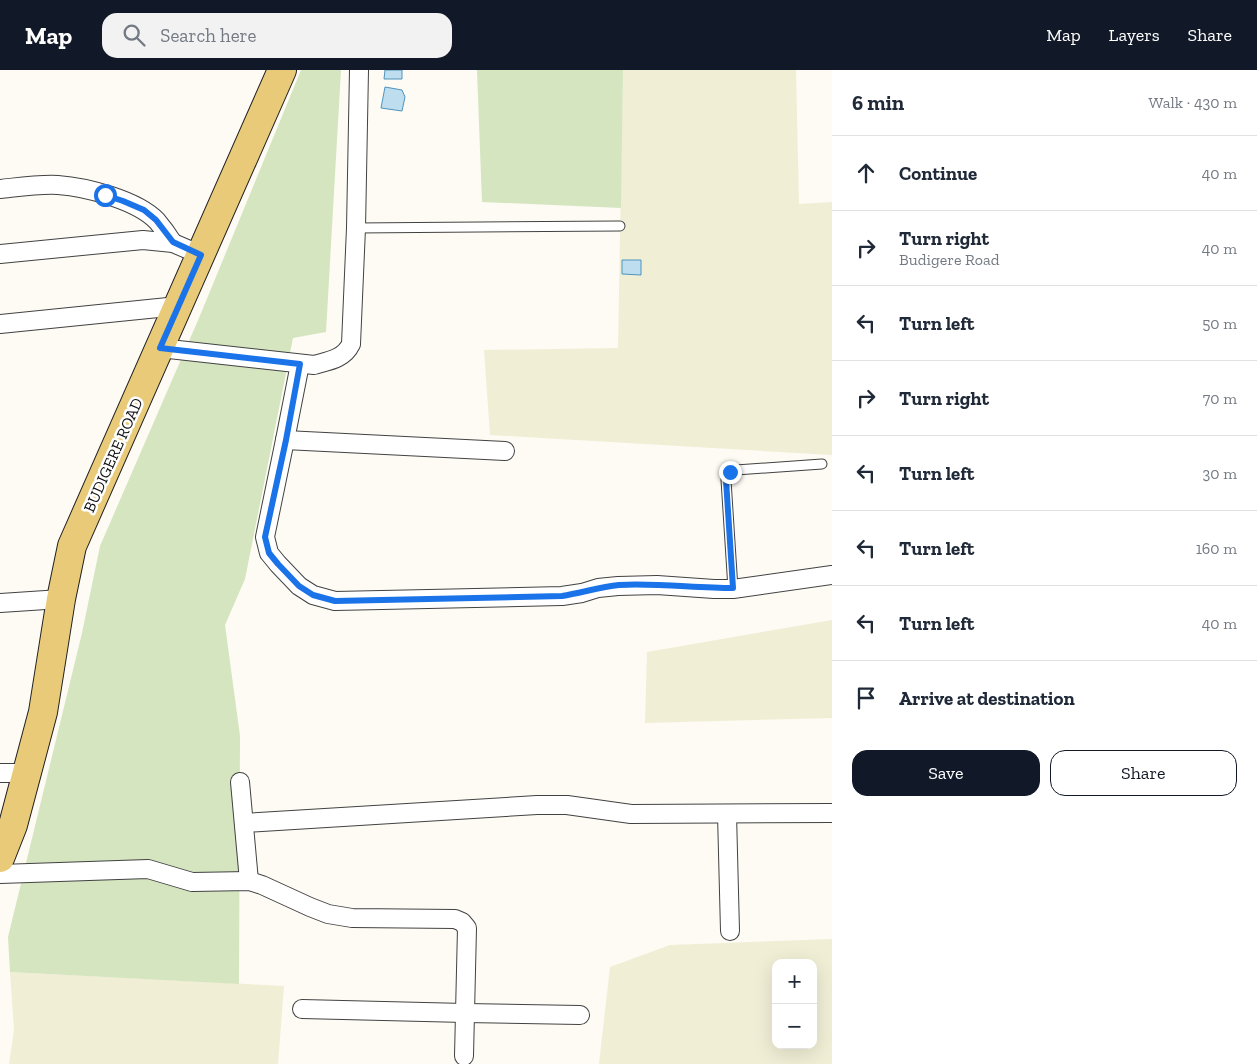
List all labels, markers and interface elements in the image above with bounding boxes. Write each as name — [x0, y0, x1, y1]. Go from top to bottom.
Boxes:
search box — [102, 13, 452, 58]
text: Map — [25, 21, 72, 50]
icon: search — [120, 21, 148, 49]
text: Search here — [160, 24, 257, 47]
text: Map — [1046, 24, 1081, 46]
text: Layers — [1109, 24, 1160, 46]
text: Share — [1188, 24, 1232, 46]
text: 6 min — [852, 90, 904, 115]
text: Walk · 430 m — [1149, 93, 1237, 112]
icon: ahead — [852, 159, 880, 187]
text: Continue — [899, 162, 977, 185]
text: 40 m — [1202, 164, 1237, 183]
route start — [94, 184, 117, 207]
text: Turn right — [899, 227, 989, 250]
icon: right — [852, 234, 880, 262]
text: 40 m — [1202, 239, 1237, 258]
text: Budigere Road — [899, 250, 999, 269]
icon: left — [852, 309, 880, 337]
text: Turn left — [899, 312, 974, 335]
text: 50 m — [1202, 314, 1237, 333]
icon: right — [852, 384, 880, 412]
text: Turn right — [899, 387, 989, 410]
text: 70 m — [1203, 389, 1237, 408]
street label: BUDIGERE ROAD — [79, 395, 147, 515]
icon: left — [852, 459, 880, 487]
route end — [719, 461, 742, 484]
text: Turn left — [899, 462, 974, 485]
text: 30 m — [1203, 464, 1237, 483]
icon: left — [852, 534, 880, 562]
text: Turn left — [899, 537, 974, 560]
text: 160 m — [1196, 539, 1237, 558]
icon: left — [852, 609, 880, 637]
text: Turn left — [899, 612, 974, 635]
text: 40 m — [1202, 614, 1237, 633]
icon: arrive — [852, 684, 880, 712]
text: Arrive at destination — [899, 687, 1075, 710]
button: Save — [852, 750, 1040, 796]
button: Share — [1050, 750, 1237, 796]
map controls — [772, 959, 817, 1049]
button: + — [772, 959, 817, 1004]
button: − — [772, 1004, 817, 1049]

